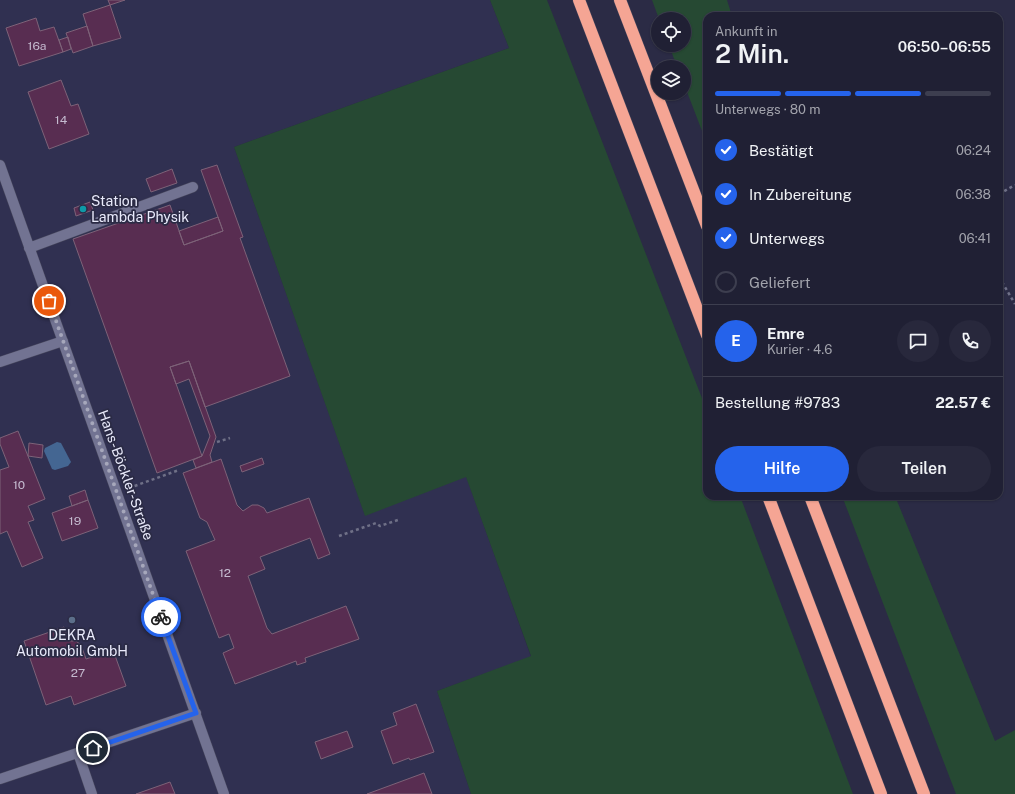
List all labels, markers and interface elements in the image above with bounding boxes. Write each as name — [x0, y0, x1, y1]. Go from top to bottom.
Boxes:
map controls — [651, 12, 691, 100]
button: locate — [651, 12, 691, 52]
text: Ankunft in — [715, 24, 778, 39]
text: 2 Min. — [715, 38, 789, 69]
text: 06:50–06:55 — [898, 38, 991, 55]
house number: 16a — [28, 39, 47, 53]
button: layers — [651, 60, 691, 100]
text: Unterwegs · 80 m — [715, 102, 820, 117]
house number: 14 — [55, 113, 68, 127]
icon: check — [715, 139, 737, 161]
text: Bestätigt — [749, 142, 813, 159]
text: 06:24 — [956, 143, 991, 158]
icon: check — [715, 183, 737, 205]
text: In Zubereitung — [749, 186, 852, 203]
text: 06:38 — [956, 187, 991, 202]
place label: Station Lambda Physik — [91, 193, 189, 225]
marker: Station Lambda Physik — [78, 204, 88, 214]
icon: check — [715, 227, 737, 249]
text: Unterwegs — [749, 230, 825, 247]
text: 06:41 — [959, 231, 991, 246]
text: Geliefert — [749, 274, 811, 291]
pin — [32, 284, 66, 318]
icon: bag — [38, 290, 60, 312]
button: chat — [897, 320, 939, 362]
button: phone — [949, 320, 991, 362]
text: Emre — [767, 325, 805, 342]
text: E — [731, 332, 741, 349]
text: Kurier · 4.6 — [767, 342, 832, 357]
text: Bestellung #9783 — [715, 394, 840, 411]
text: 22.57 € — [935, 394, 991, 411]
street label: Hans-Böckler-Straße — [95, 408, 157, 542]
button: Hilfe — [715, 446, 849, 492]
button: Teilen — [857, 446, 991, 492]
house number: 10 — [13, 478, 25, 492]
house number: 19 — [69, 514, 81, 528]
house number: 12 — [219, 566, 231, 580]
courier — [141, 597, 181, 637]
icon: bike — [150, 606, 172, 628]
marker: DEKRA Automobil GmbH — [67, 615, 77, 625]
place label: DEKRA Automobil GmbH — [16, 627, 128, 659]
house number: 27 — [71, 666, 85, 680]
pin — [76, 731, 110, 765]
icon: home — [82, 737, 104, 759]

